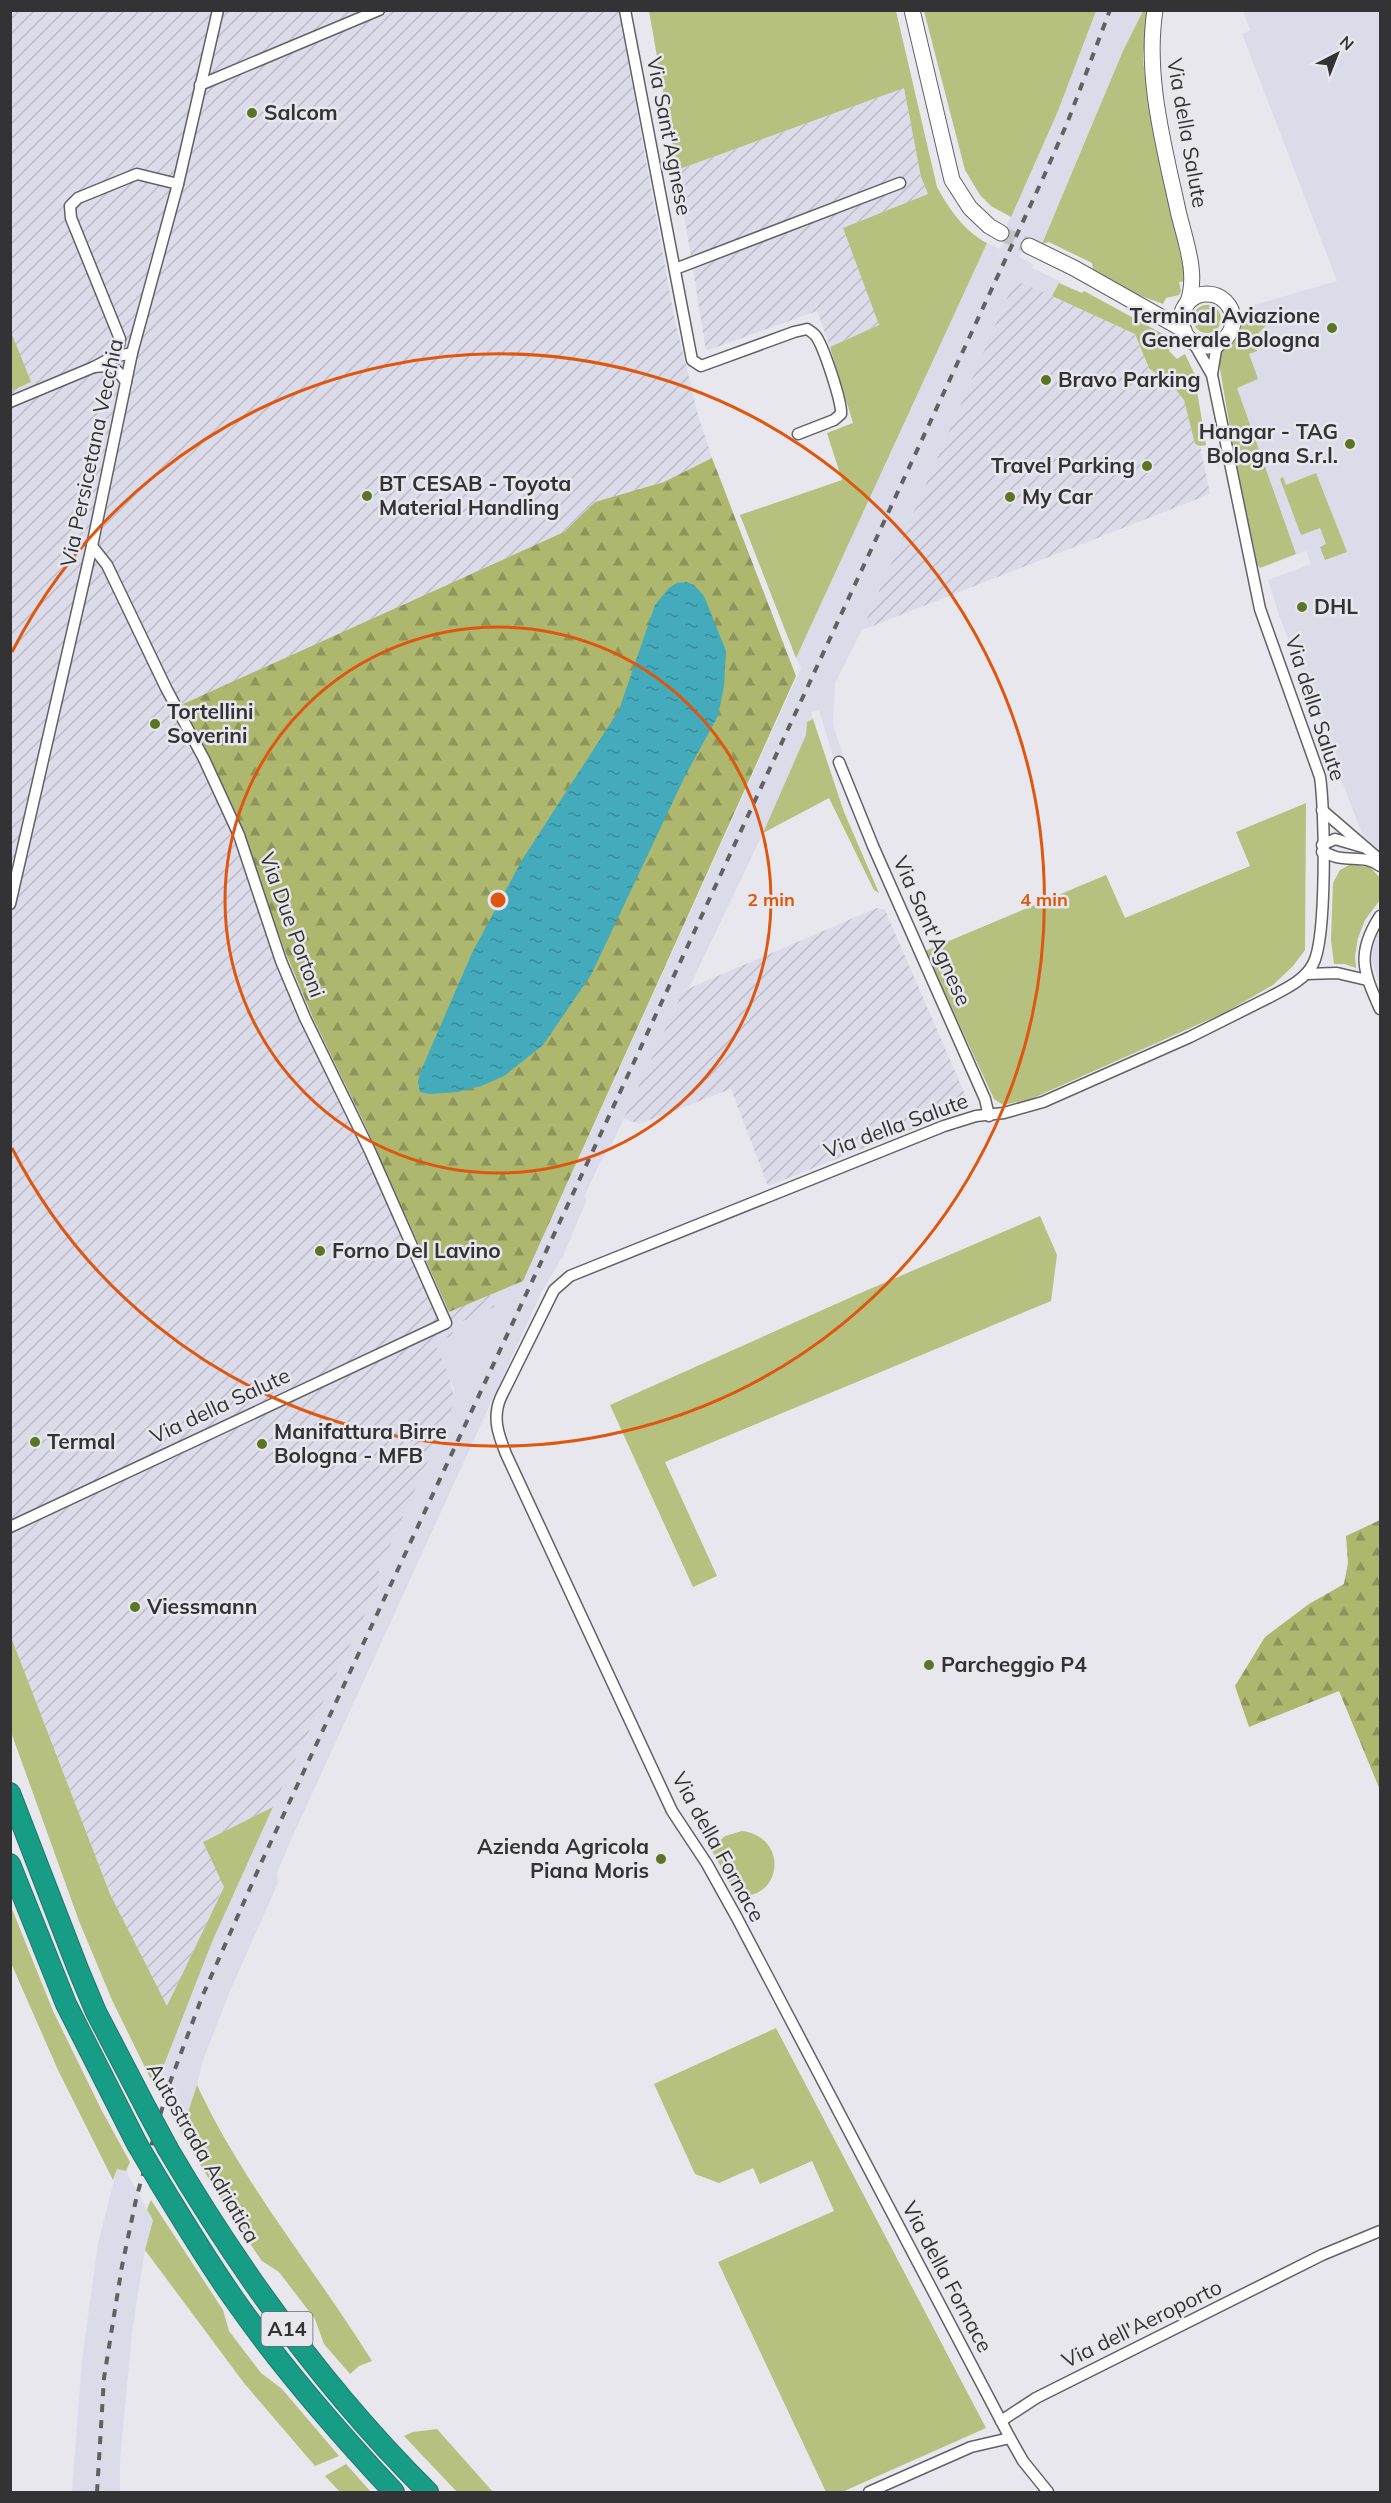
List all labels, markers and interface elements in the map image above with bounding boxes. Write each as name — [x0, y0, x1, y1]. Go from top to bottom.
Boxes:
north arrow — [1307, 24, 1367, 84]
text: N — [1336, 31, 1358, 54]
street label: Via Sant'Agnese — [642, 54, 698, 217]
street label: Via della Salute — [1162, 56, 1214, 210]
place label: Salcom — [264, 99, 338, 125]
marker: Salcom — [245, 106, 259, 120]
place label: Terminal Aviazione Generale Bologna — [1129, 302, 1320, 352]
marker: Terminal Aviazione Generale Bologna — [1325, 321, 1339, 335]
street label: Via Persicetana Vecchia — [54, 336, 128, 569]
place label: Bravo Parking — [1058, 366, 1201, 392]
marker: Bravo Parking — [1039, 373, 1053, 387]
place label: Hangar - TAG Bologna S.r.l. — [1199, 418, 1338, 468]
marker: Hangar - TAG Bologna S.r.l. — [1343, 437, 1357, 451]
place label: Travel Parking — [991, 452, 1135, 478]
marker: Travel Parking — [1140, 459, 1154, 473]
place label: BT CESAB - Toyota Material Handling — [379, 470, 571, 520]
place label: My Car — [1022, 483, 1093, 509]
marker: BT CESAB - Toyota Material Handling — [360, 489, 374, 503]
marker: My Car — [1003, 490, 1017, 504]
place label: DHL — [1314, 593, 1358, 619]
marker: DHL — [1295, 600, 1309, 614]
street label: Via della Salute — [1280, 632, 1352, 784]
place label: Tortellini Soverini — [167, 698, 254, 748]
marker: Tortellini Soverini — [148, 717, 162, 731]
street label: Via Due Portoni — [255, 849, 331, 1001]
street label: Via Sant'Agnese — [888, 852, 978, 1010]
text: 2 min — [747, 888, 795, 911]
text: 4 min — [1020, 888, 1068, 911]
centre of rings — [488, 890, 508, 910]
street label: Via della Salute — [820, 1087, 971, 1163]
place label: Forno Del Lavino — [332, 1237, 501, 1263]
marker: Forno Del Lavino — [313, 1244, 327, 1258]
street label: Via della Salute — [146, 1361, 294, 1449]
place label: Manifattura Birre Bologna - MFB — [274, 1418, 447, 1468]
place label: Termal — [47, 1428, 116, 1454]
marker: Termal — [28, 1435, 42, 1449]
marker: Manifattura Birre Bologna - MFB — [255, 1437, 269, 1451]
place label: Viessmann — [146, 1593, 257, 1619]
marker: Viessmann — [128, 1600, 142, 1614]
place label: Parcheggio P4 — [941, 1651, 1087, 1677]
marker: Parcheggio P4 — [922, 1658, 936, 1672]
street label: Via della Fornace — [667, 1767, 771, 1926]
place label: Azienda Agricola Piana Moris — [477, 1833, 649, 1883]
marker: Azienda Agricola Piana Moris — [654, 1852, 668, 1866]
street label: Autostrada Adriatica — [142, 2058, 266, 2247]
street label: Via della Fornace — [897, 2197, 999, 2357]
street label: Via dell'Aeroporto — [1057, 2273, 1226, 2373]
road number: A14 — [262, 2312, 312, 2346]

